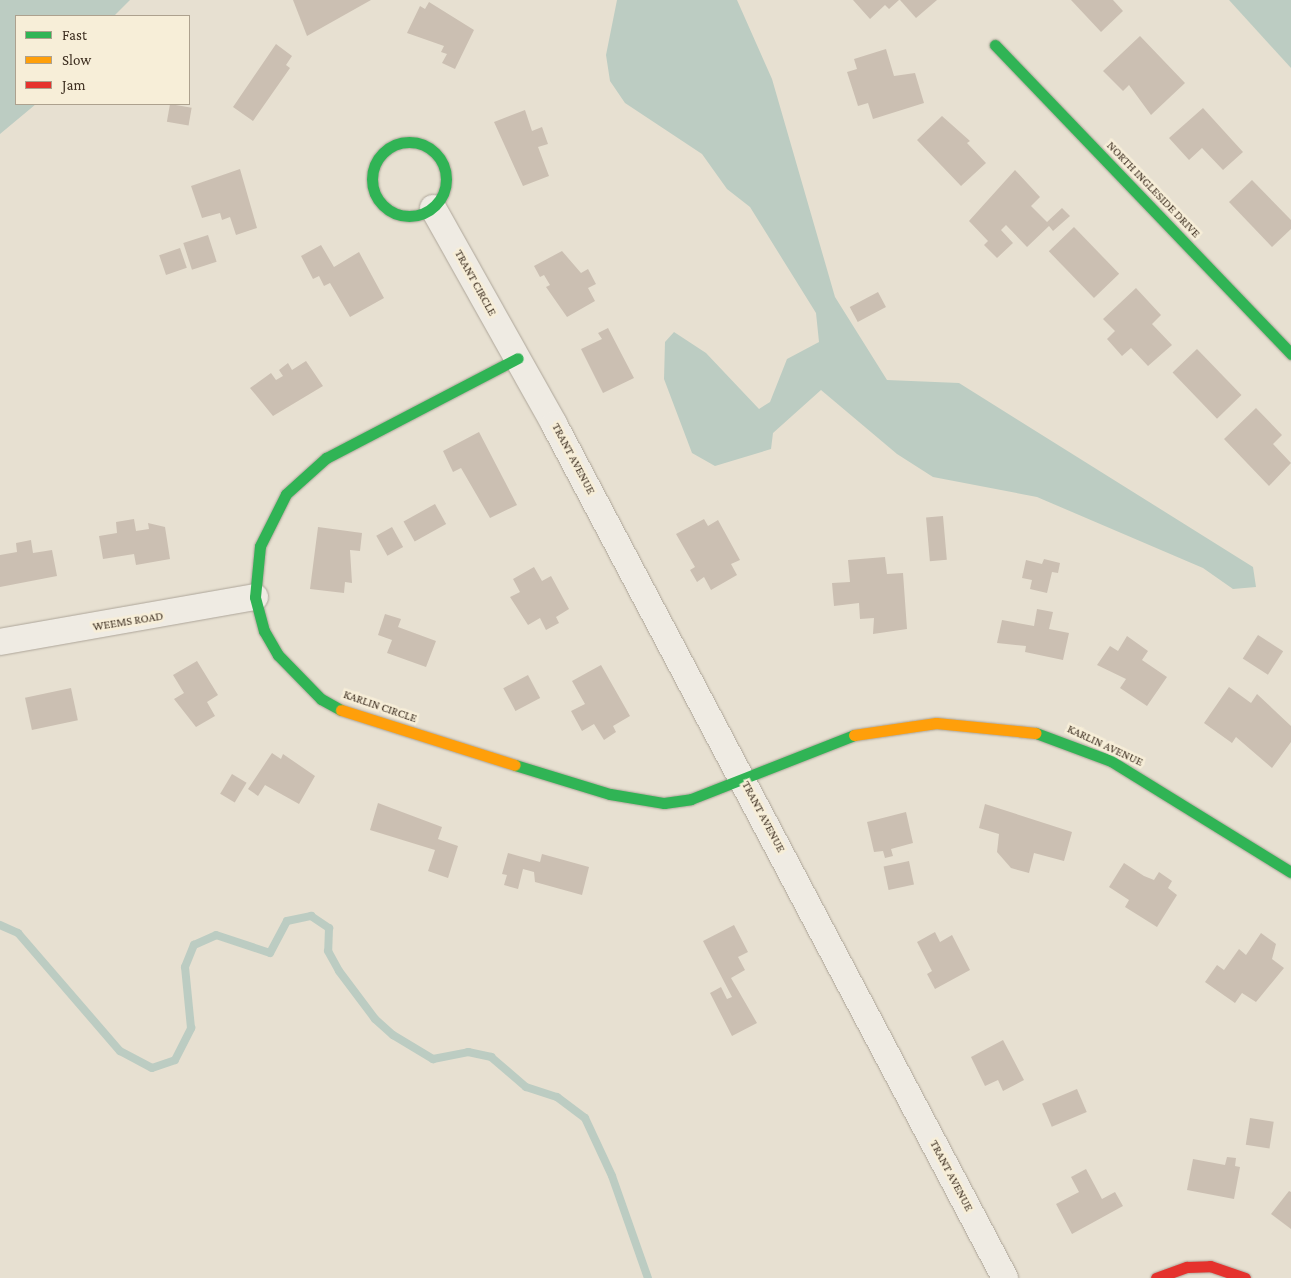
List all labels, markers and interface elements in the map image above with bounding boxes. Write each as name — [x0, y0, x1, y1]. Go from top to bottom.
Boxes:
legend — [15, 15, 190, 105]
text: Fast — [62, 27, 87, 43]
text: Slow — [62, 52, 91, 68]
text: Jam — [62, 77, 85, 93]
street label: NORTH INGLESIDE DRIVE — [1103, 139, 1203, 241]
street label: TRANT CIRCLE — [451, 248, 499, 318]
street label: TRANT AVENUE — [548, 421, 598, 497]
street label: WEEMS ROAD — [92, 609, 164, 635]
street label: KARLIN CIRCLE — [341, 688, 419, 726]
street label: KARLIN AVENUE — [1065, 722, 1145, 770]
street label: TRANT AVENUE — [738, 779, 788, 855]
street label: TRANT AVENUE — [926, 1138, 976, 1214]

